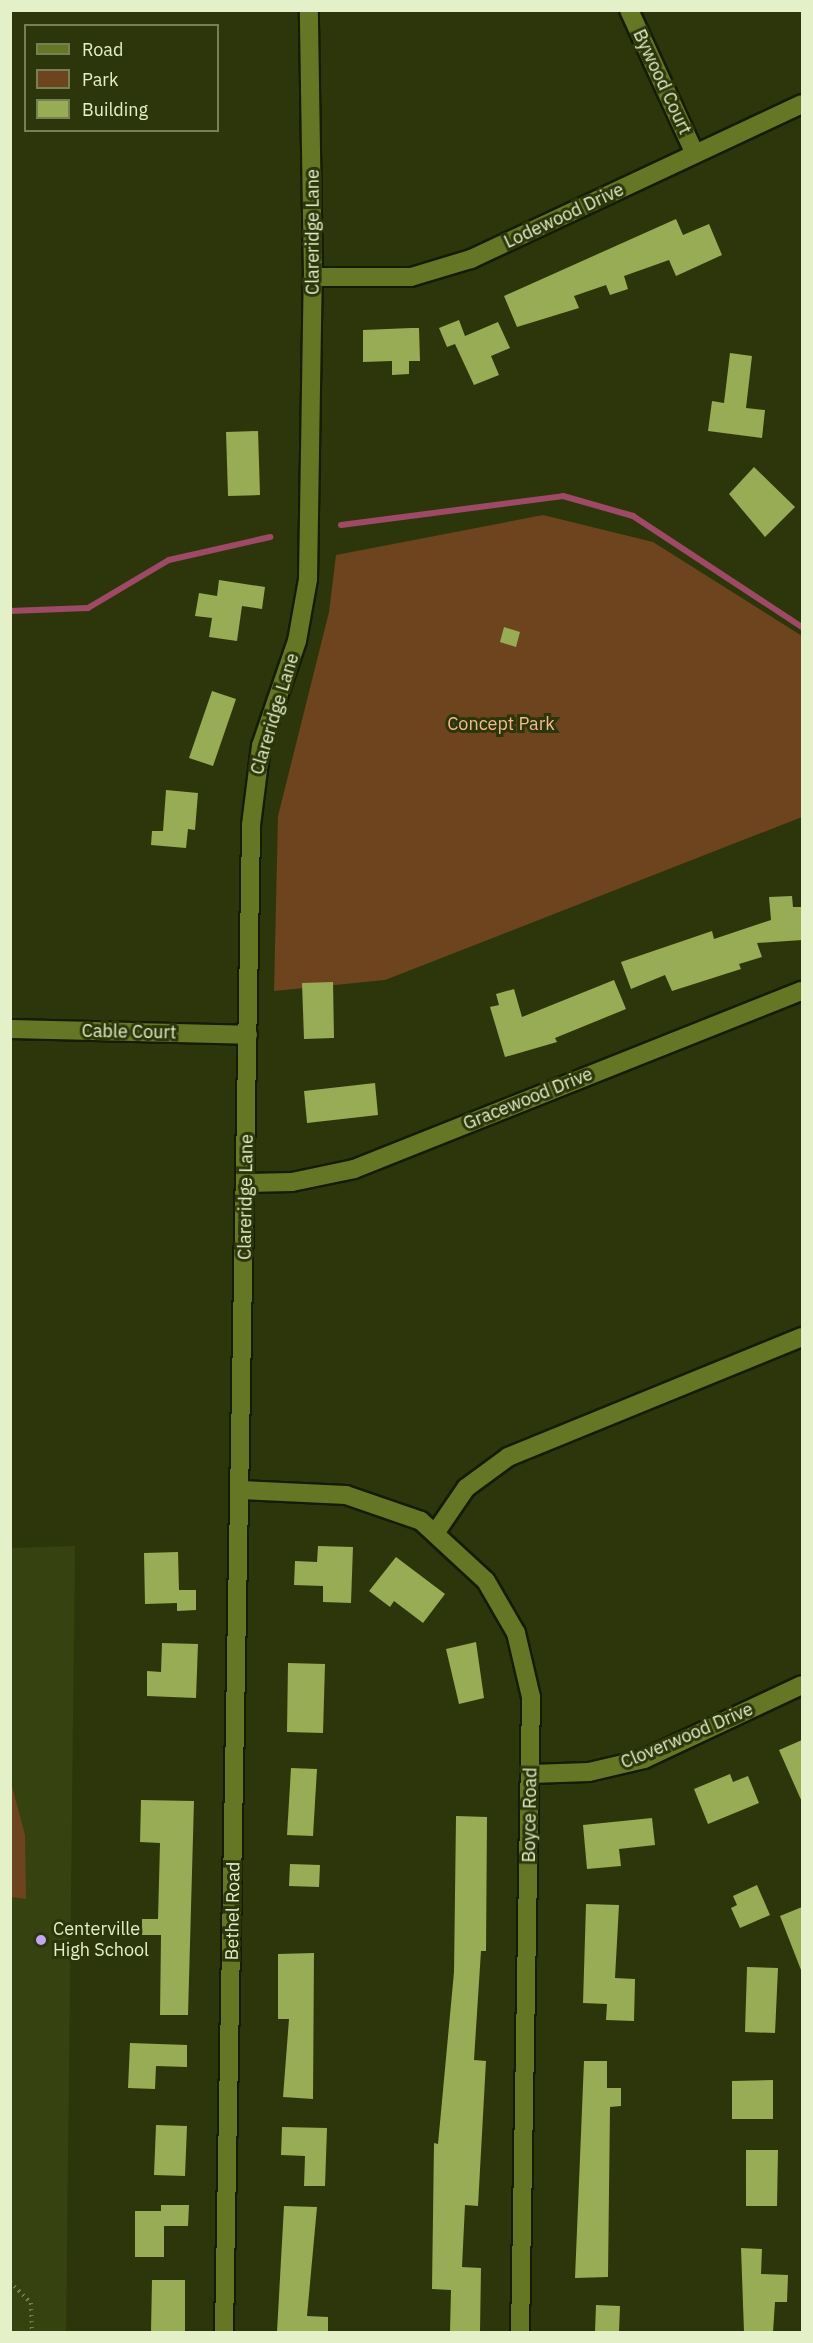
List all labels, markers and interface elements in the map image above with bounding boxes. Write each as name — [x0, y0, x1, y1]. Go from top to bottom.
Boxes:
legend — [24, 24, 219, 132]
street label: Bywood Court — [628, 26, 696, 138]
text: Road — [82, 38, 123, 61]
text: Park — [82, 68, 118, 91]
text: Building — [82, 98, 148, 121]
street label: Clareridge Lane — [302, 169, 324, 295]
street label: Lodewood Drive — [501, 179, 627, 253]
street label: Clareridge Lane — [246, 651, 304, 777]
park label: Concept Park — [447, 713, 555, 735]
street label: Cable Court — [81, 1020, 177, 1044]
street label: Gracewood Drive — [460, 1063, 596, 1135]
street label: Clareridge Lane — [234, 1134, 258, 1260]
street label: Cloverwood Drive — [618, 1698, 756, 1774]
street label: Boyce Road — [518, 1767, 542, 1863]
street label: Bethel Road — [221, 1862, 245, 1960]
place label: Centerville High School — [53, 1919, 149, 1962]
marker: Centerville High School — [34, 1933, 48, 1947]

